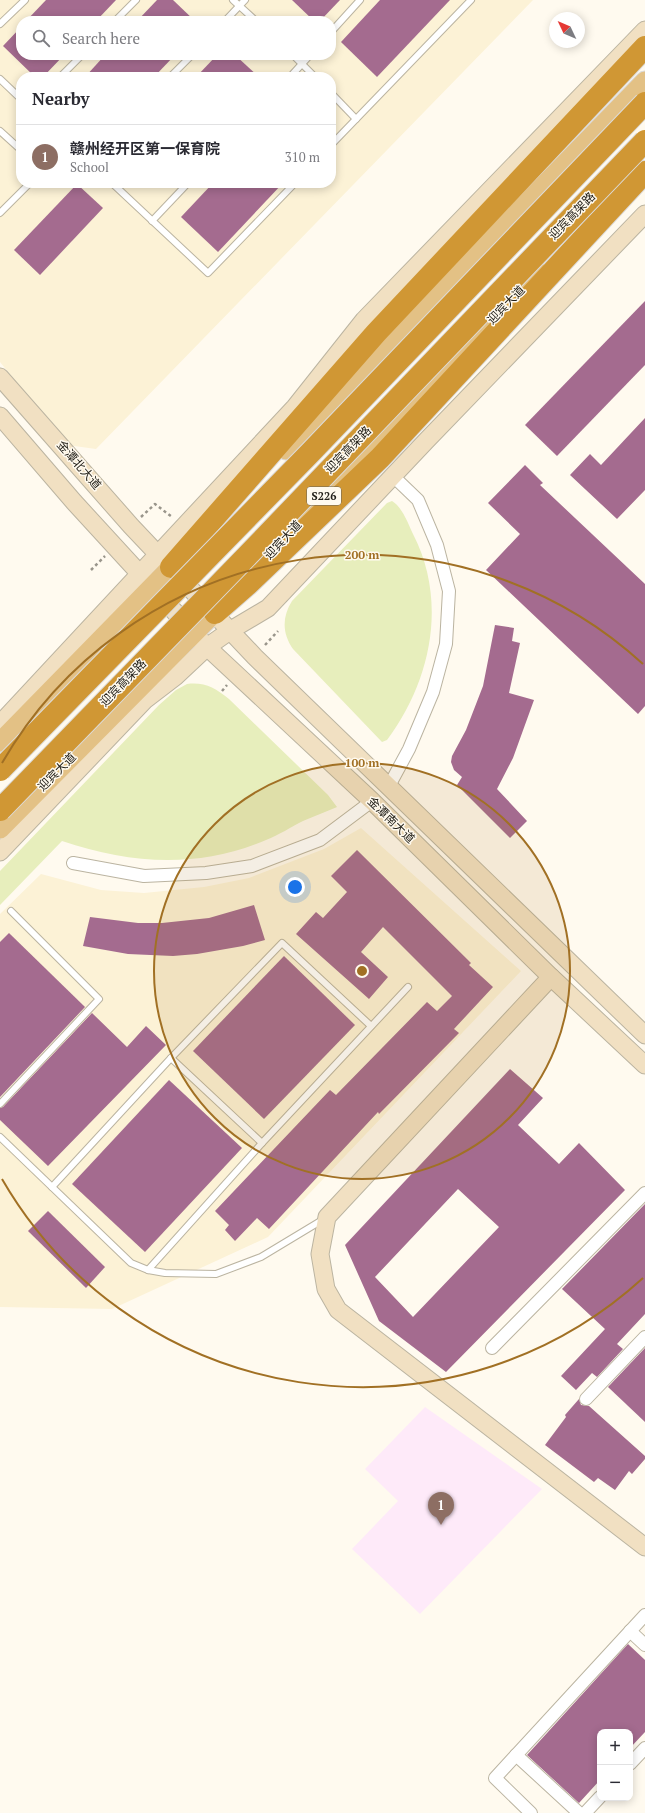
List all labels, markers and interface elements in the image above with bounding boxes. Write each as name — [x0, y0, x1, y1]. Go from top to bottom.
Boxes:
north arrow — [549, 12, 585, 48]
search box — [16, 16, 336, 60]
icon: search — [30, 27, 52, 49]
text: Search here — [62, 28, 140, 48]
text: Nearby — [32, 87, 90, 110]
text: 赣州经开区第一保育院 — [70, 138, 220, 158]
text: 1 — [41, 148, 49, 166]
text: 310 m — [285, 148, 320, 166]
text: School — [70, 158, 109, 176]
street label: 迎宾高架路 — [545, 189, 598, 242]
street label: 迎宾大道 — [484, 282, 528, 327]
street label: 迎宾高架路 — [321, 423, 374, 476]
street label: 金潭北大道 — [54, 437, 105, 492]
road number: S226 — [307, 487, 341, 505]
street label: 迎宾大道 — [261, 517, 304, 562]
text: 200 m — [345, 547, 379, 562]
street label: 迎宾高架路 — [96, 656, 149, 709]
street label: 迎宾大道 — [34, 749, 79, 794]
text: 100 m — [345, 755, 379, 770]
street label: 金潭南大道 — [365, 793, 418, 846]
your location — [285, 877, 305, 897]
centre of rings — [355, 964, 369, 978]
pin: 1 — [428, 1492, 454, 1525]
map controls — [597, 1729, 633, 1801]
button: + — [597, 1729, 633, 1765]
button: − — [597, 1765, 633, 1801]

